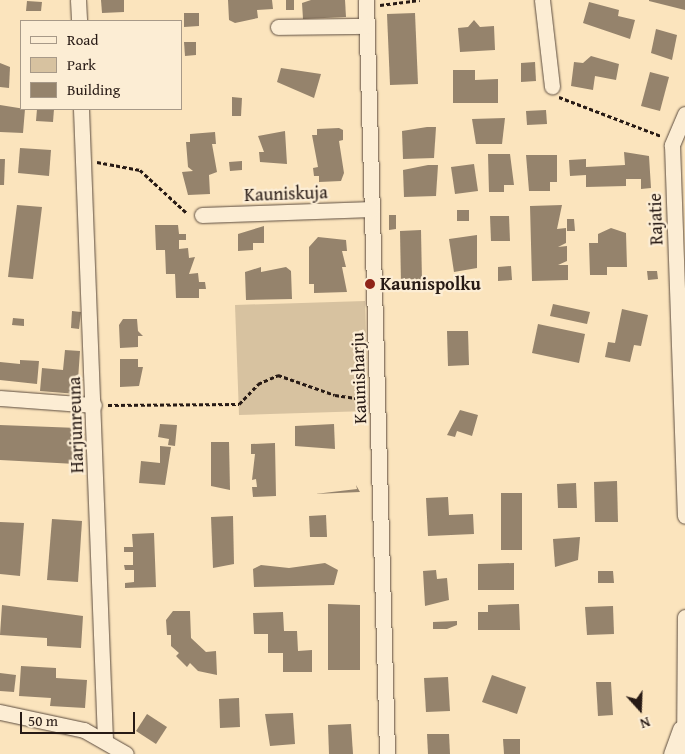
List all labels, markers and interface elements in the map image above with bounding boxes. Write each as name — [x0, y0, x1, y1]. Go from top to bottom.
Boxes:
legend — [20, 20, 182, 110]
text: Road — [67, 29, 98, 50]
text: Park — [67, 54, 96, 75]
text: Building — [67, 79, 120, 100]
street label: Kauniskuja — [244, 182, 328, 206]
street label: Rajatie — [644, 193, 668, 245]
place label: Kaunispolku — [380, 273, 481, 295]
marker: Kaunispolku — [364, 278, 376, 290]
street label: Kaunisharju — [347, 332, 371, 424]
street label: Harjunreuna — [64, 376, 88, 474]
north arrow — [615, 684, 665, 734]
scale bar — [22, 702, 138, 734]
text: 50 m — [28, 710, 58, 731]
text: N — [637, 712, 653, 734]

